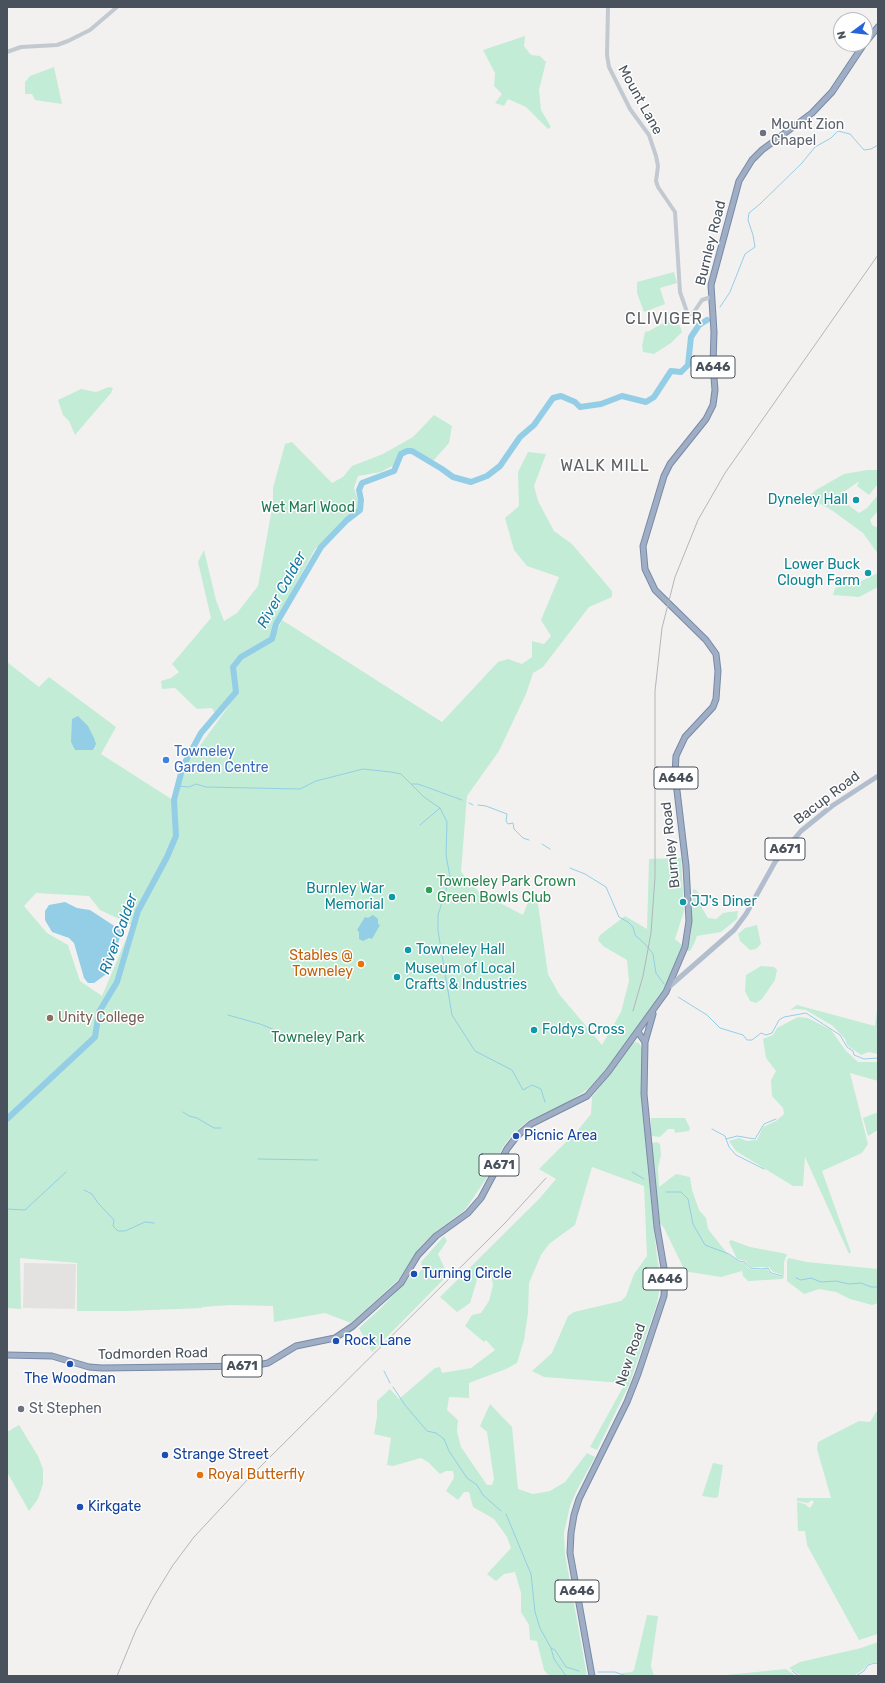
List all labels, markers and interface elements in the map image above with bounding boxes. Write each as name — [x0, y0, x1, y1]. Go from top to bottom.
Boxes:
north arrow — [833, 12, 873, 52]
text: N — [835, 29, 849, 40]
street label: Mount Lane — [614, 62, 666, 138]
place label: Mount Zion Chapel — [771, 117, 844, 150]
marker: Mount Zion Chapel — [758, 128, 768, 138]
street label: Burnley Road — [692, 199, 730, 287]
district label: CLIVIGER — [625, 309, 703, 329]
road number: A646 — [691, 356, 735, 378]
district label: WALK MILL — [560, 456, 650, 476]
place label: Dyneley Hall — [768, 492, 848, 508]
marker: Dyneley Hall — [851, 495, 861, 505]
park label: Wet Marl Wood — [261, 500, 355, 516]
water label: River Calder — [254, 549, 310, 631]
place label: Lower Buck Clough Farm — [777, 557, 860, 590]
marker: Lower Buck Clough Farm — [863, 568, 873, 578]
place label: Towneley Garden Centre — [174, 744, 269, 776]
marker: Towneley Garden Centre — [161, 755, 171, 765]
road number: A646 — [654, 767, 698, 789]
street label: Bacup Road — [791, 768, 863, 828]
street label: Burnley Road — [658, 801, 684, 889]
road number: A671 — [765, 838, 805, 860]
place label: Towneley Park Crown Green Bowls Club — [437, 874, 576, 906]
place label: Burnley War Memorial — [306, 881, 384, 914]
marker: Towneley Park Crown Green Bowls Club — [424, 885, 434, 895]
water label: River Calder — [96, 891, 142, 977]
marker: Burnley War Memorial — [387, 892, 397, 902]
place label: JJ's Diner — [691, 894, 757, 910]
marker: JJ's Diner — [678, 897, 688, 907]
place label: Towneley Hall — [416, 942, 505, 958]
marker: Towneley Hall — [403, 945, 413, 955]
place label: Stables @ Towneley — [289, 948, 353, 980]
marker: Stables @ Towneley — [356, 959, 366, 969]
place label: Museum of Local Crafts & Industries — [405, 961, 527, 994]
marker: Museum of Local Crafts & Industries — [392, 972, 402, 982]
place label: Unity College — [58, 1010, 145, 1026]
marker: Unity College — [45, 1013, 55, 1023]
place label: Foldys Cross — [542, 1022, 625, 1038]
marker: Foldys Cross — [529, 1025, 539, 1035]
park label: Towneley Park — [271, 1030, 365, 1046]
place label: Picnic Area — [524, 1128, 597, 1144]
marker: Picnic Area — [511, 1131, 521, 1141]
road number: A671 — [479, 1154, 519, 1176]
place label: Turning Circle — [422, 1266, 512, 1282]
road number: A646 — [643, 1268, 687, 1290]
marker: Turning Circle — [409, 1269, 419, 1279]
street label: New Road — [612, 1321, 650, 1389]
place label: Rock Lane — [344, 1333, 411, 1349]
marker: Rock Lane — [331, 1336, 341, 1346]
street label: Todmorden Road — [98, 1345, 208, 1363]
road number: A671 — [222, 1355, 262, 1377]
marker: The Woodman — [65, 1359, 75, 1369]
place label: The Woodman — [24, 1371, 116, 1387]
place label: St Stephen — [29, 1401, 102, 1417]
marker: St Stephen — [16, 1404, 26, 1414]
place label: Strange Street — [173, 1447, 269, 1463]
marker: Strange Street — [160, 1450, 170, 1460]
place label: Royal Butterfly — [208, 1467, 305, 1483]
marker: Royal Butterfly — [195, 1470, 205, 1480]
place label: Kirkgate — [88, 1499, 141, 1515]
marker: Kirkgate — [75, 1502, 85, 1512]
road number: A646 — [555, 1580, 599, 1602]

